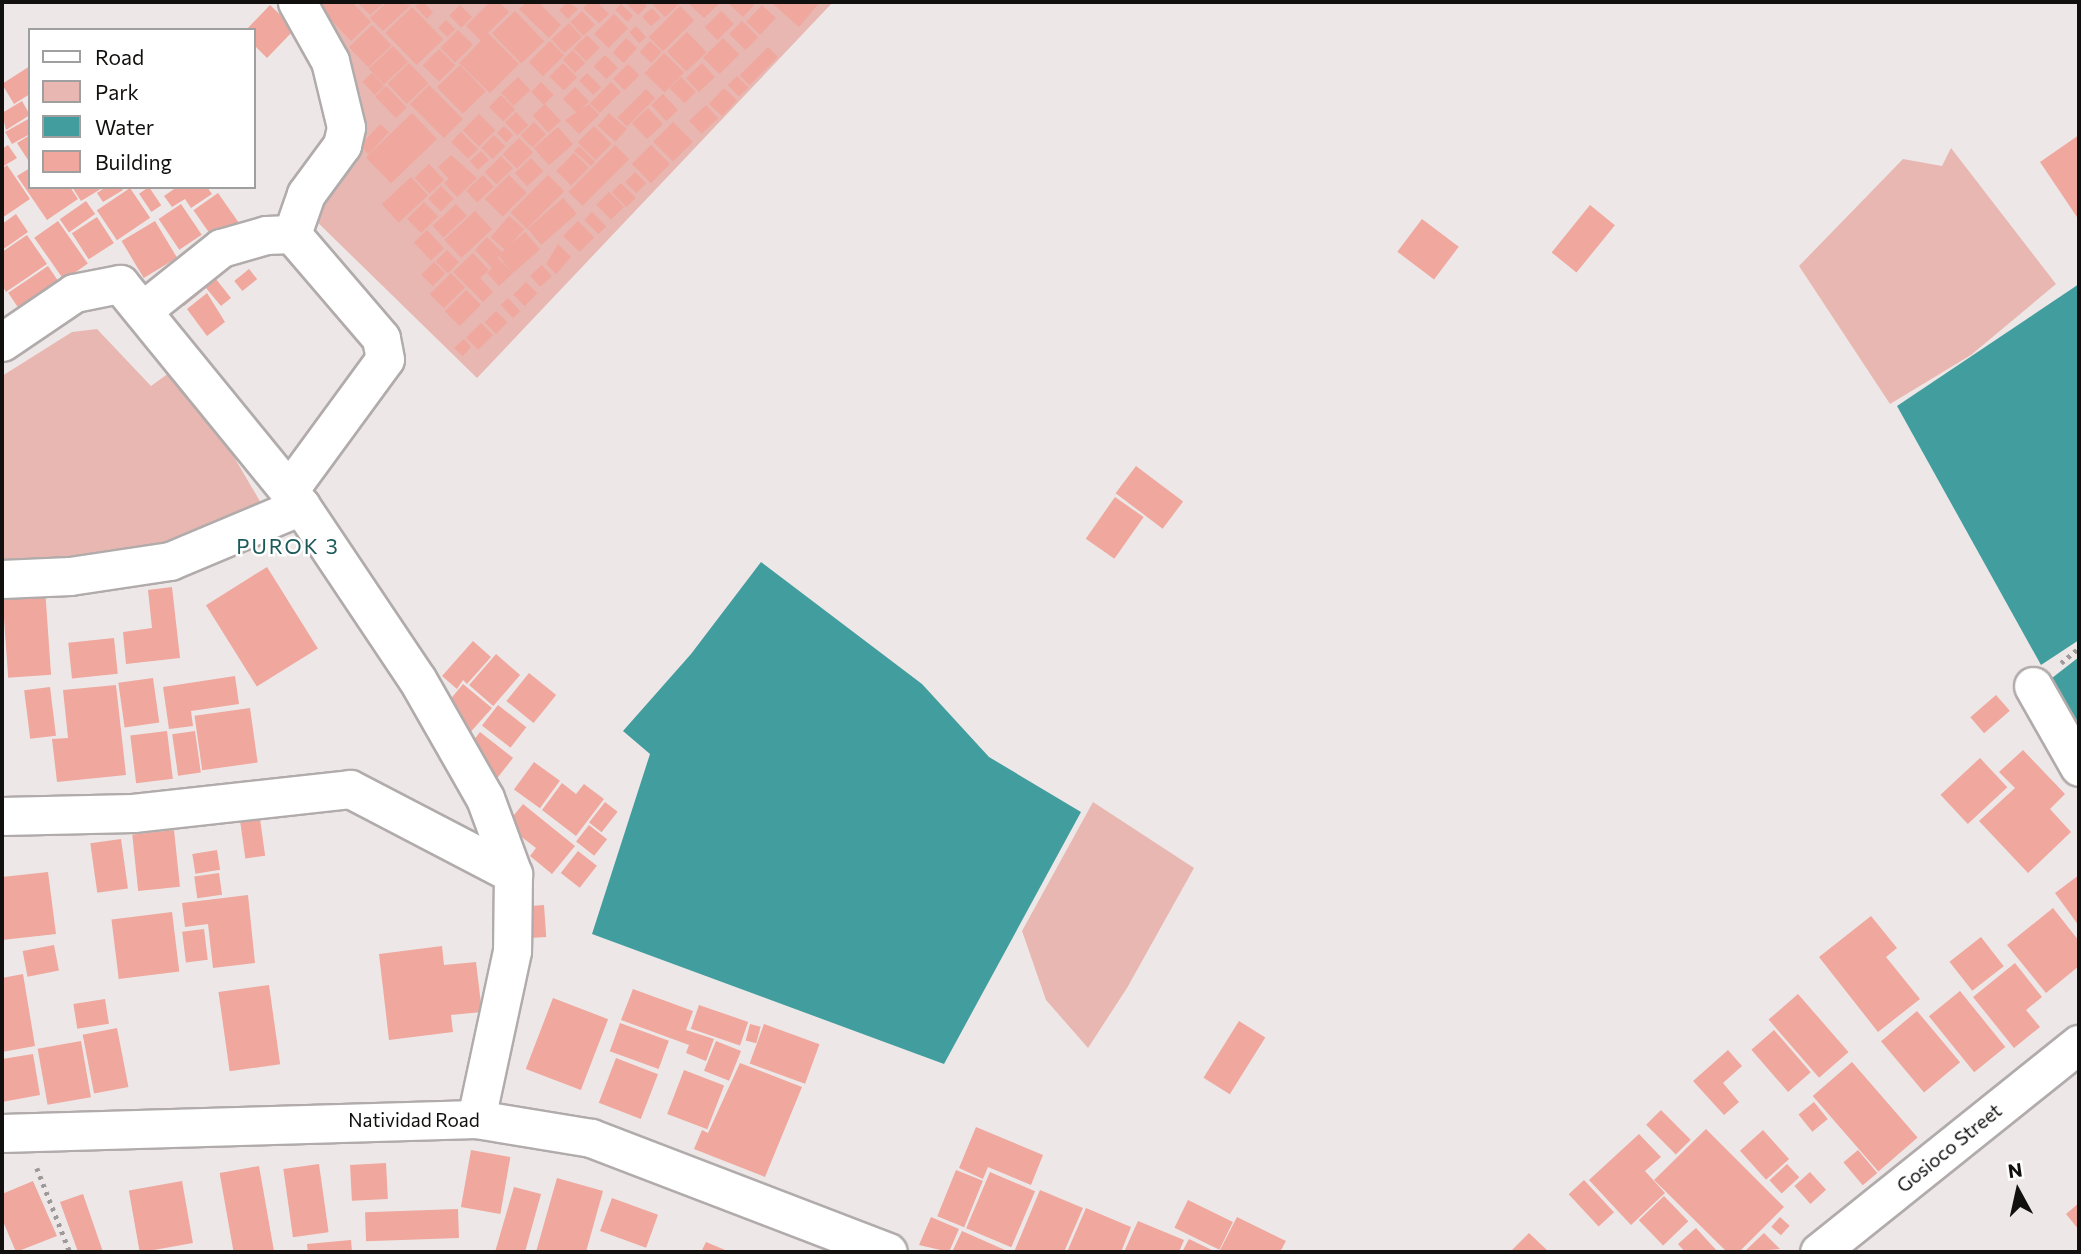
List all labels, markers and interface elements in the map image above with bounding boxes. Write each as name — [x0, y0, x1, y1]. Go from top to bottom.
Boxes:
legend — [28, 28, 256, 189]
text: Road — [95, 44, 144, 69]
text: Park — [95, 79, 139, 104]
text: Water — [95, 114, 154, 139]
text: Building — [95, 149, 172, 174]
district label: PUROK 3 — [237, 533, 339, 559]
street label: Gosioco Street — [1892, 1099, 2006, 1197]
street label: Natividad Road — [348, 1109, 480, 1131]
north arrow — [1983, 1156, 2053, 1226]
text: N — [2006, 1157, 2024, 1182]

